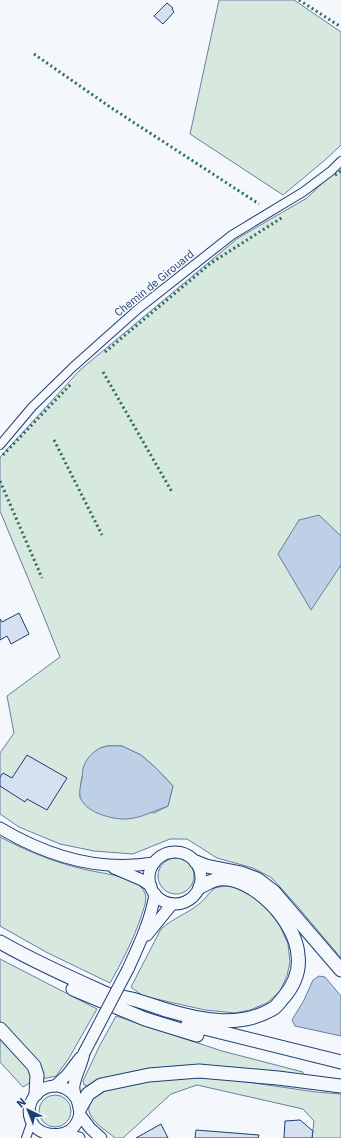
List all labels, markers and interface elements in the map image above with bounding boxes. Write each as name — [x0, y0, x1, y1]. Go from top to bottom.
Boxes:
street label: Chemin de Girouard — [111, 247, 197, 319]
north arrow — [8, 1090, 48, 1130]
text: N — [13, 1095, 29, 1111]

